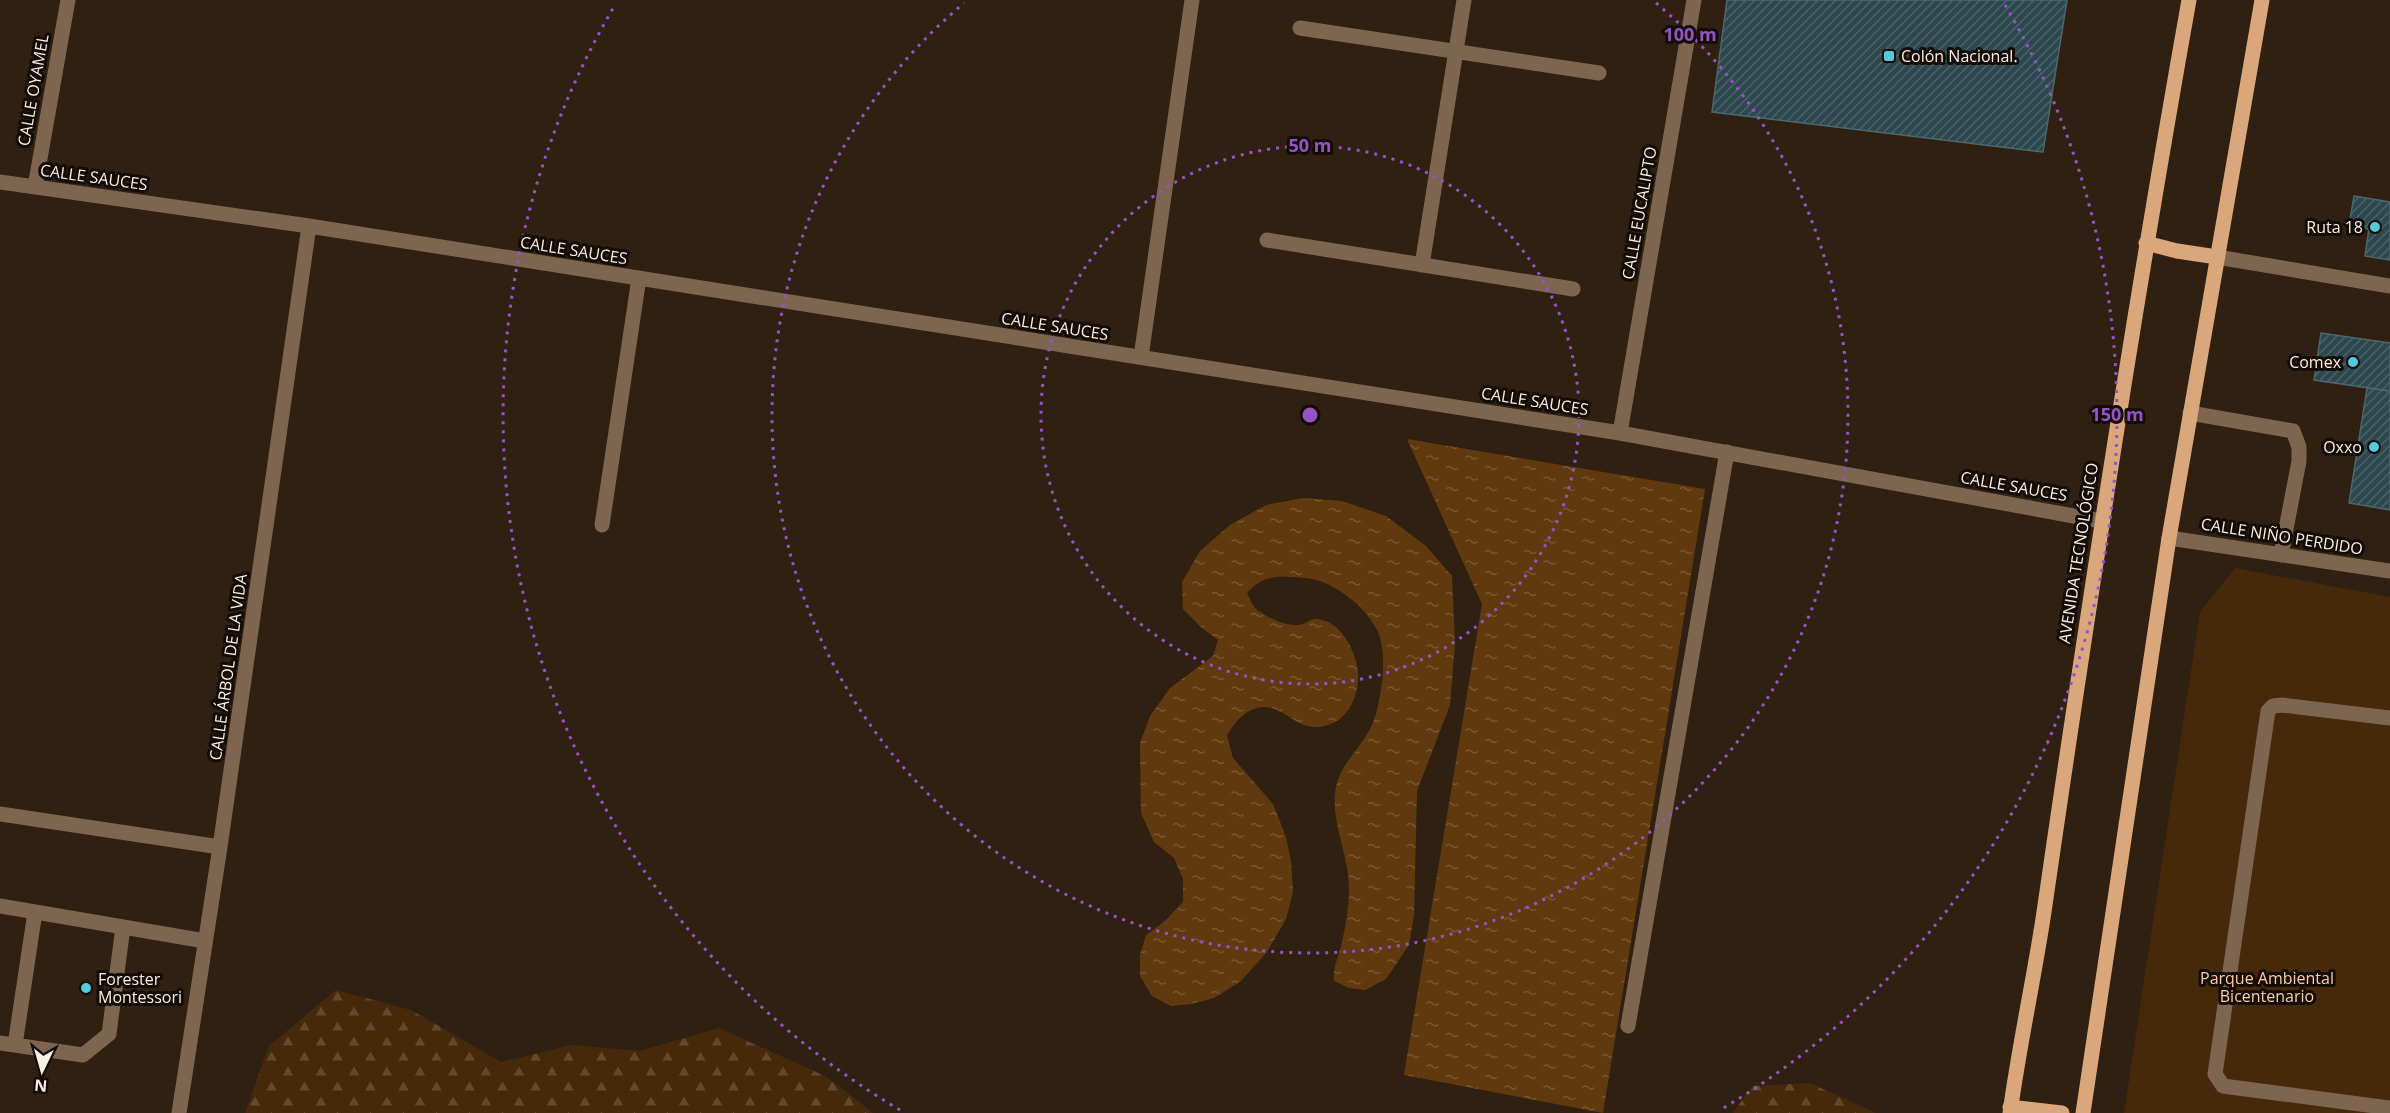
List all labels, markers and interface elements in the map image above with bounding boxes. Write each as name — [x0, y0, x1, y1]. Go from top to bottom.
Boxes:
text: 100 m — [1663, 22, 1717, 46]
street label: CALLE OYAMEL — [12, 32, 54, 148]
place label: Colón Nacional. — [1901, 45, 2018, 67]
marker: Colón Nacional. — [1882, 49, 1896, 63]
text: 50 m — [1289, 133, 1331, 157]
street label: CALLE EUCALIPTO — [1616, 145, 1662, 281]
street label: CALLE SAUCES — [39, 159, 149, 195]
place label: Ruta 18 — [2306, 216, 2363, 238]
marker: Ruta 18 — [2368, 220, 2382, 234]
street label: CALLE SAUCES — [519, 231, 629, 269]
street label: CALLE SAUCES — [1000, 307, 1110, 345]
place label: Comex — [2289, 351, 2342, 373]
marker: Comex — [2346, 355, 2360, 369]
street label: CALLE SAUCES — [1480, 382, 1590, 420]
text: 150 m — [2090, 402, 2144, 426]
centre of rings — [1300, 405, 1320, 425]
place label: Oxxo — [2323, 436, 2362, 458]
marker: Oxxo — [2367, 440, 2381, 454]
street label: AVENIDA TECNOLÓGICO — [2053, 461, 2103, 645]
street label: CALLE SAUCES — [1959, 466, 2069, 506]
street label: CALLE NIÑO PERDIDO — [2199, 512, 2365, 560]
street label: CALLE ÁRBOL DE LA VIDA — [204, 571, 252, 762]
park label: Parque Ambiental Bicentenario — [2200, 967, 2334, 1007]
place label: Forester Montessori — [98, 968, 182, 1008]
marker: Forester Montessori — [79, 981, 93, 995]
north arrow — [12, 1041, 72, 1101]
text: N — [33, 1074, 48, 1097]

